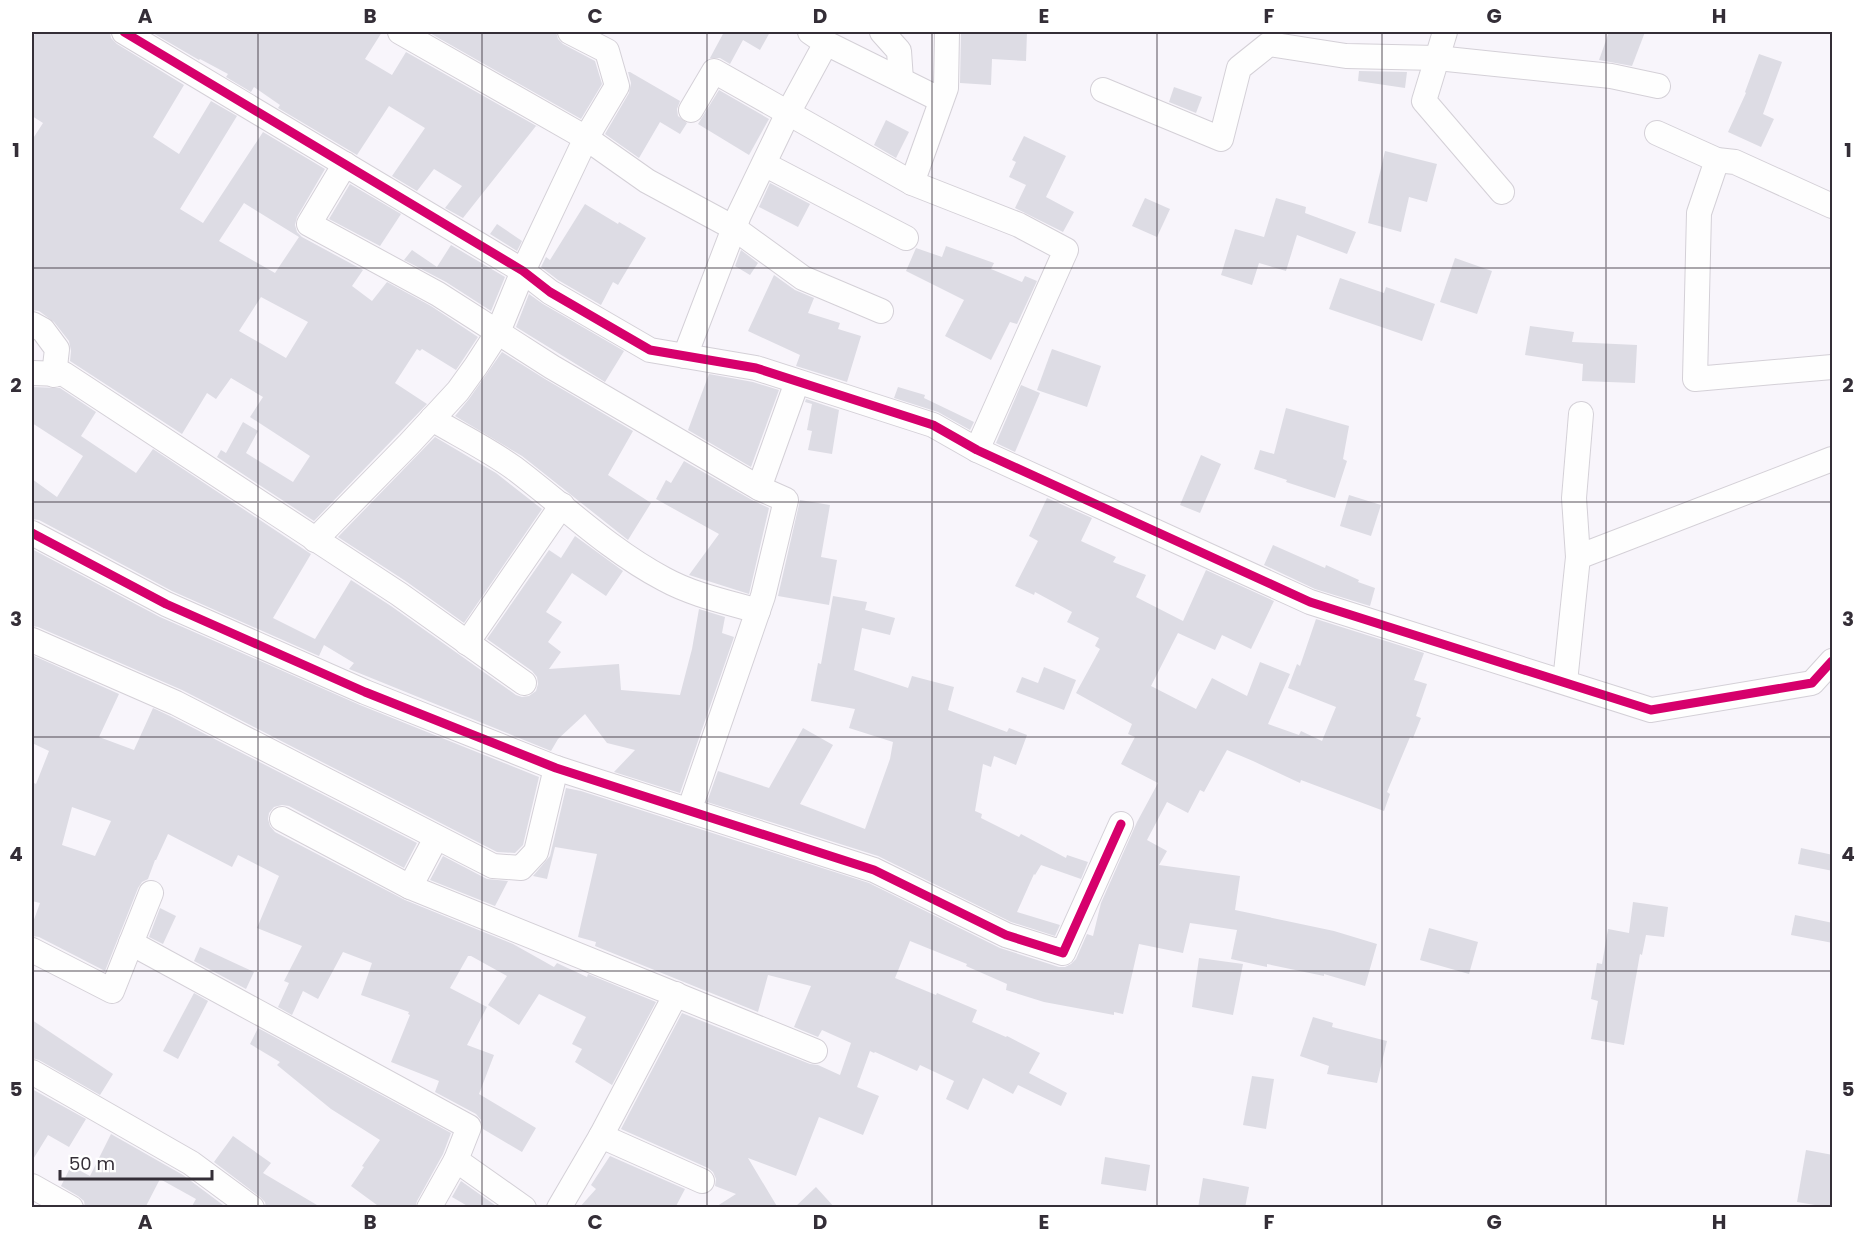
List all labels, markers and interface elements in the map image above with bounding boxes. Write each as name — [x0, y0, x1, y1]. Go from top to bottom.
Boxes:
text: A — [138, 2, 153, 30]
text: B — [363, 2, 377, 30]
text: C — [587, 2, 603, 30]
text: D — [813, 2, 827, 30]
text: E — [1039, 2, 1049, 30]
text: F — [1264, 2, 1275, 30]
text: G — [1486, 2, 1502, 30]
text: H — [1712, 2, 1726, 30]
text: 1 — [12, 136, 20, 164]
text: 1 — [1844, 136, 1852, 164]
text: 2 — [10, 371, 22, 399]
text: 2 — [1842, 371, 1854, 399]
text: 3 — [10, 605, 22, 633]
text: 3 — [1842, 605, 1854, 633]
text: 4 — [9, 840, 23, 868]
text: 4 — [1841, 840, 1855, 868]
text: 5 — [10, 1075, 23, 1103]
text: 5 — [1842, 1075, 1855, 1103]
scale bar — [60, 1143, 212, 1181]
text: 50 m — [69, 1151, 115, 1176]
text: A — [138, 1208, 153, 1236]
text: B — [363, 1208, 377, 1236]
text: C — [587, 1208, 603, 1236]
text: D — [813, 1208, 827, 1236]
text: E — [1039, 1208, 1049, 1236]
text: F — [1264, 1208, 1275, 1236]
text: G — [1486, 1208, 1502, 1236]
text: H — [1712, 1208, 1726, 1236]

